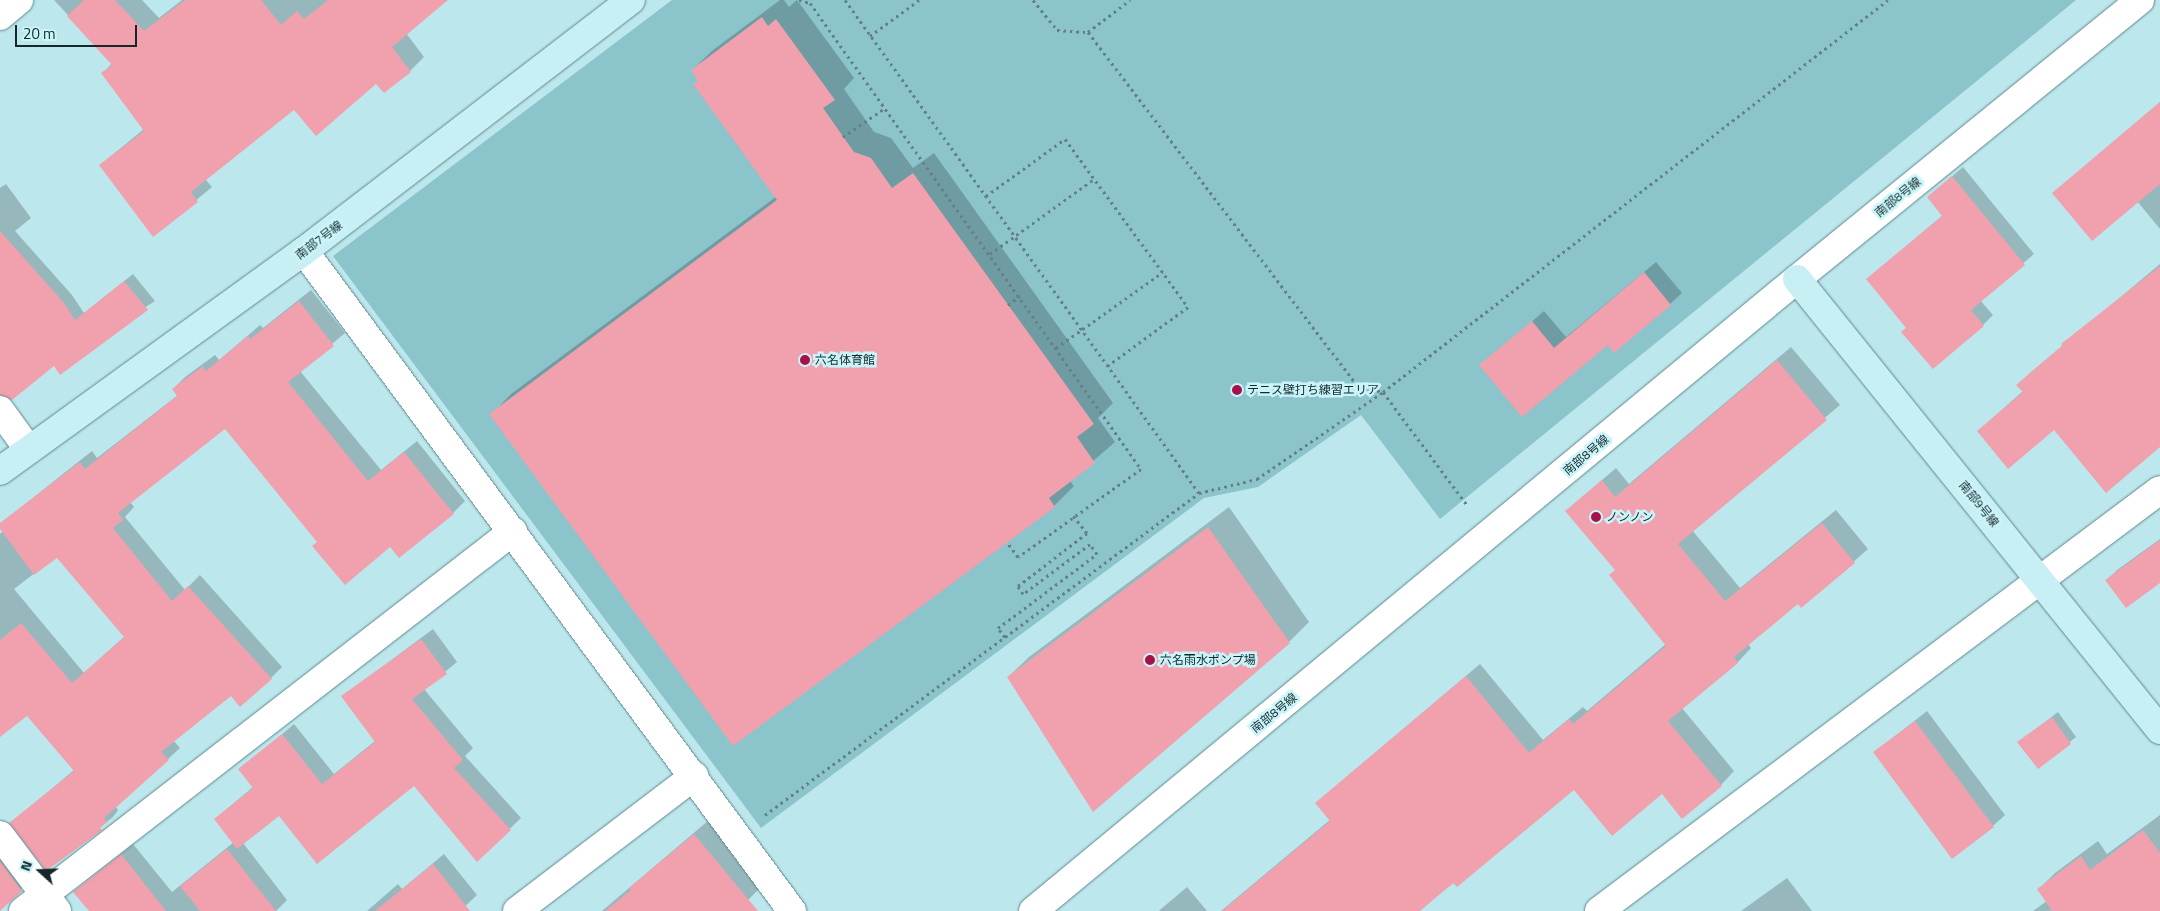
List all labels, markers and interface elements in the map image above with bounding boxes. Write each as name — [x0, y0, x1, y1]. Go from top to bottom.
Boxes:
scale bar — [18, 15, 140, 47]
text: 20 m — [23, 22, 56, 45]
street label: 南部8号線 — [1872, 174, 1924, 220]
street label: 南部7号線 — [293, 218, 345, 262]
place label: 六名体育館 — [815, 353, 875, 367]
marker: 六名体育館 — [799, 354, 811, 366]
place label: テニス壁打ち練習エリア — [1247, 383, 1379, 397]
marker: テニス壁打ち練習エリア — [1231, 384, 1243, 396]
street label: 南部8号線 — [1560, 432, 1612, 478]
street label: 南部9号線 — [1956, 478, 2002, 530]
place label: ノンノン — [1606, 510, 1654, 524]
marker: ノンノン — [1590, 511, 1602, 523]
place label: 六名雨水ポンプ場 — [1160, 653, 1256, 667]
marker: 六名雨水ポンプ場 — [1144, 654, 1156, 666]
street label: 南部8号線 — [1248, 690, 1300, 736]
north arrow — [15, 846, 65, 896]
text: N — [14, 858, 37, 874]

